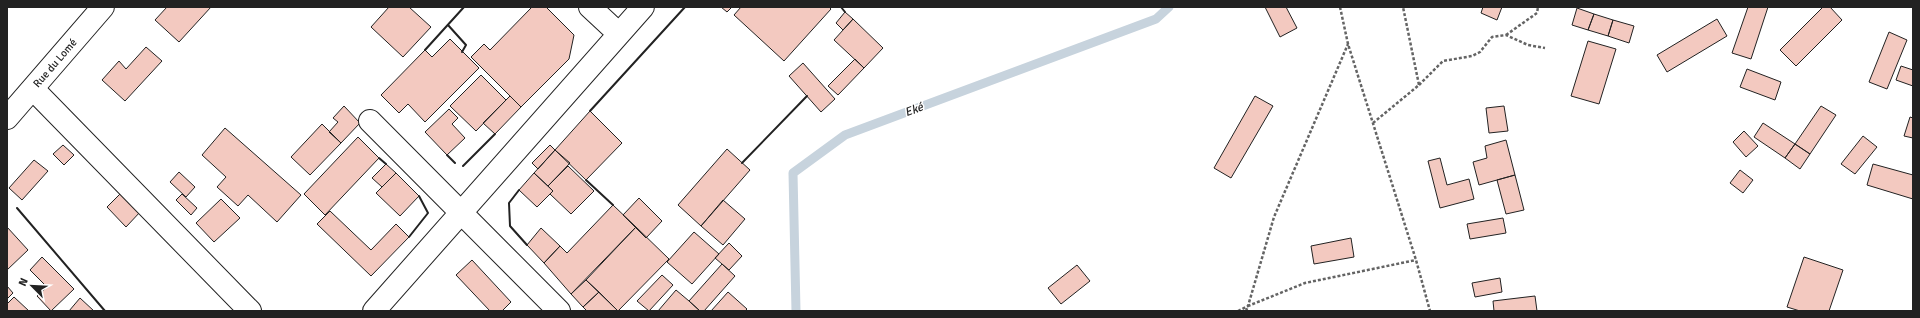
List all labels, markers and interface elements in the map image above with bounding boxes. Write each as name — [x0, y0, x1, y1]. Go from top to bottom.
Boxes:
street label: Rue du Lomé — [30, 36, 79, 90]
water label: Eké — [903, 99, 926, 120]
north arrow — [12, 266, 52, 306]
text: N — [16, 276, 31, 288]

